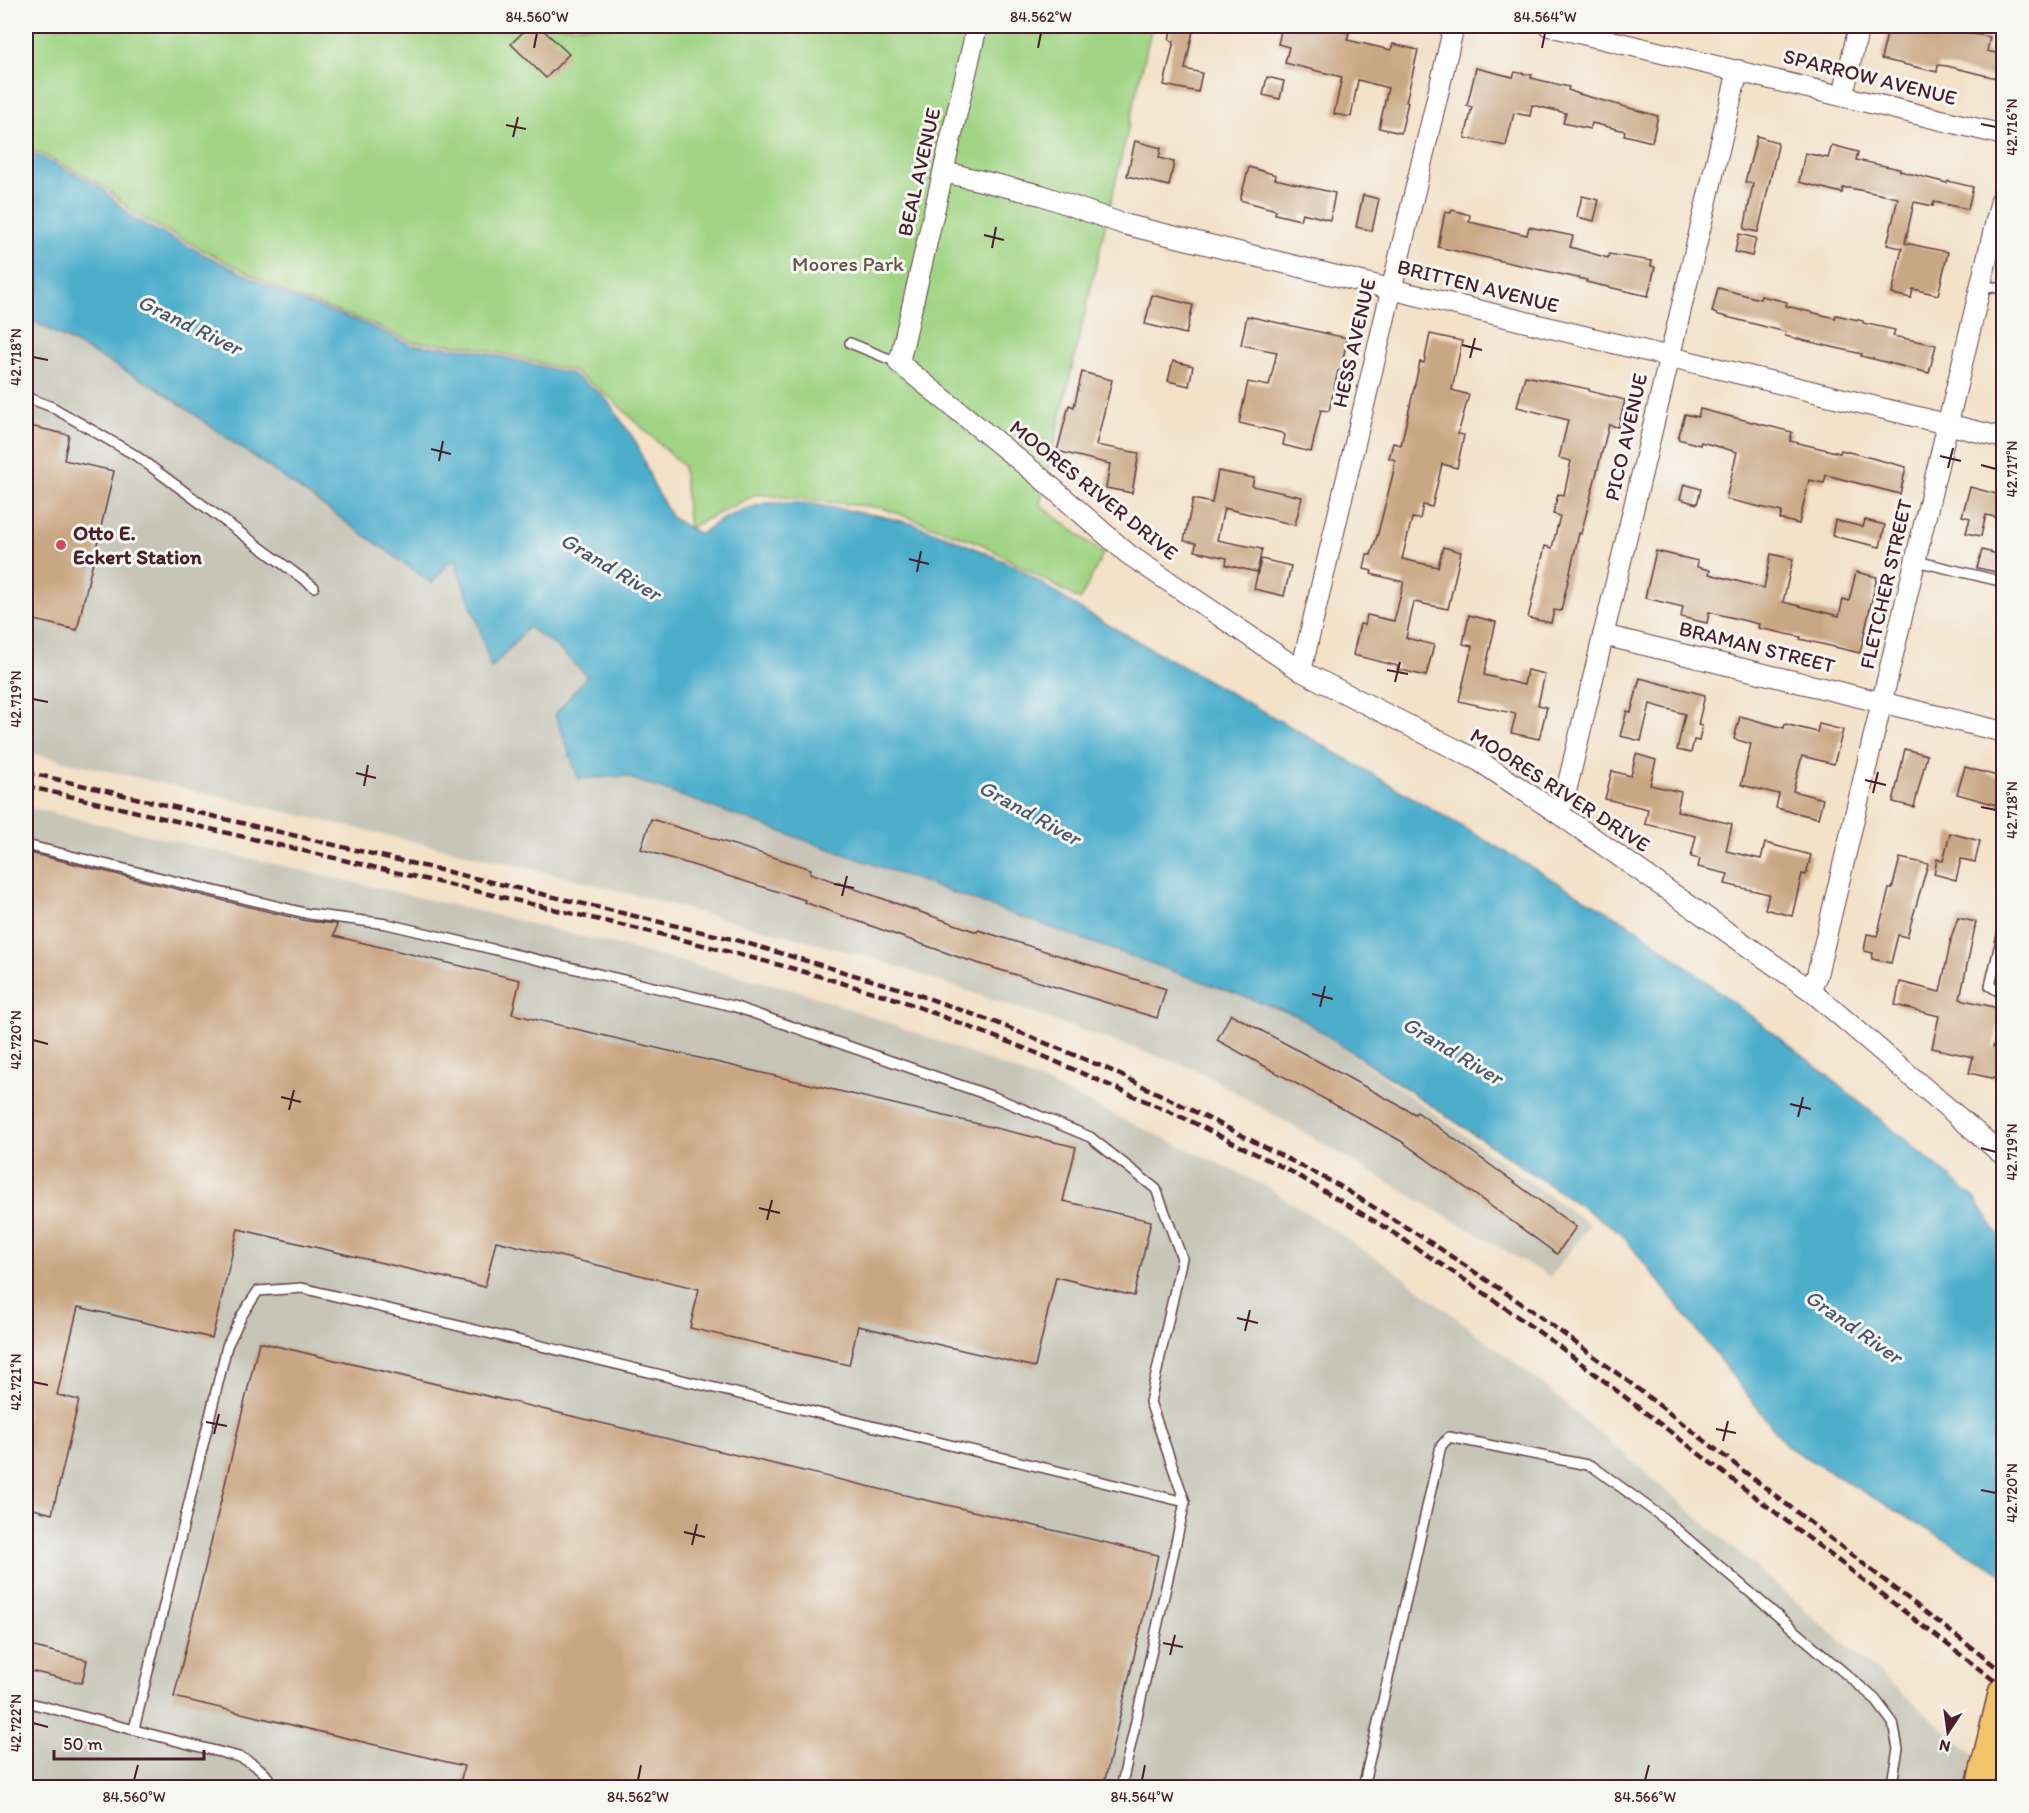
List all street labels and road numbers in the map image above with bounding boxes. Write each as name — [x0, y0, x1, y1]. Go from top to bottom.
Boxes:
street label: SPARROW AVENUE — [1781, 43, 1959, 110]
street label: BEAL AVENUE — [892, 105, 945, 239]
street label: BRITTEN AVENUE — [1395, 253, 1562, 318]
street label: HESS AVENUE — [1327, 276, 1381, 410]
street label: PICO AVENUE — [1599, 371, 1652, 503]
street label: MOORES RIVER DRIVE — [1005, 414, 1183, 565]
street label: FLETCHER STREET — [1854, 496, 1917, 671]
street label: BRAMAN STREET — [1676, 615, 1838, 678]
street label: MOORES RIVER DRIVE — [1466, 722, 1655, 857]

